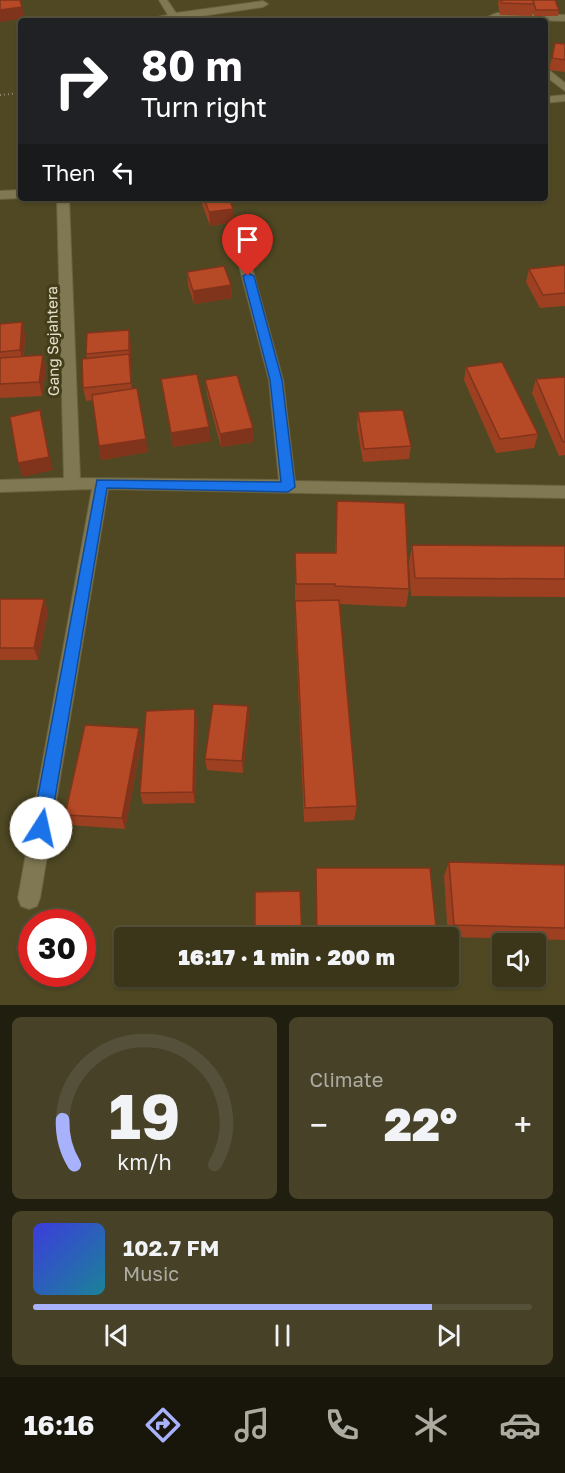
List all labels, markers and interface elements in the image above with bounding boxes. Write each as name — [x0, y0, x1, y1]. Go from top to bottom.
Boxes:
text: 80 m — [141, 40, 242, 90]
icon: right — [42, 42, 120, 120]
text: Turn right — [141, 91, 267, 123]
icon: left — [107, 156, 140, 189]
text: Then — [42, 159, 95, 186]
pin — [222, 214, 273, 276]
icon: arrive — [231, 223, 264, 256]
street label: Gang Sejahtera — [42, 286, 62, 396]
position arrow — [9, 796, 73, 860]
speed limit sign: 30 — [18, 909, 96, 987]
map controls — [492, 933, 546, 987]
button: sound — [492, 933, 546, 987]
text: 16:17 · 1 min · 200 m — [178, 943, 395, 970]
text: Climate — [310, 1067, 383, 1091]
text: 19 — [108, 1078, 180, 1153]
text: 22° — [384, 1097, 457, 1151]
text: − — [310, 1105, 328, 1144]
text: + — [514, 1105, 532, 1144]
text: km/h — [117, 1149, 172, 1175]
text: 102.7 FM — [123, 1234, 219, 1261]
text: Music — [123, 1261, 179, 1285]
icon: previous — [100, 1319, 133, 1352]
icon: pause — [266, 1319, 299, 1352]
icon: next — [432, 1319, 465, 1352]
icon: directions — [142, 1404, 184, 1446]
icon: music — [231, 1404, 273, 1446]
icon: phone — [321, 1404, 363, 1446]
icon: climate — [410, 1404, 452, 1446]
icon: car — [499, 1404, 541, 1446]
text: 16:16 — [24, 1409, 94, 1441]

